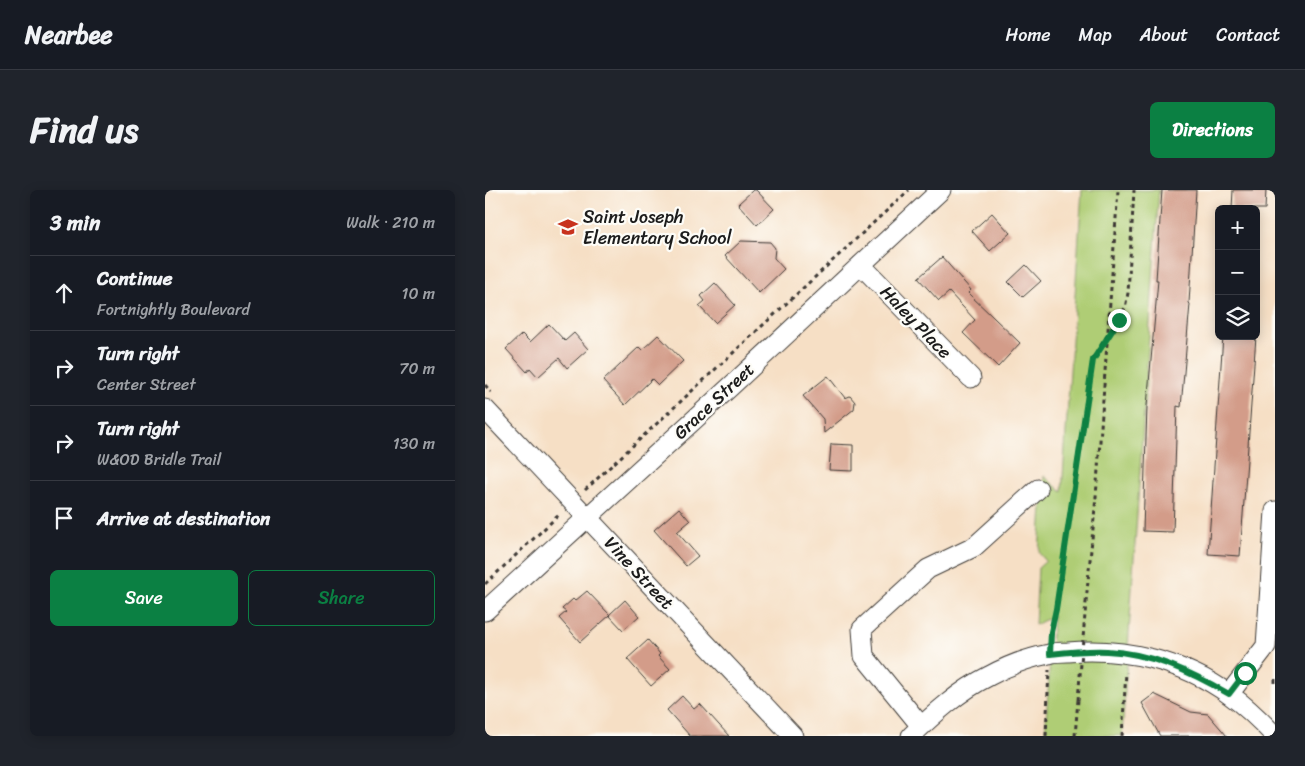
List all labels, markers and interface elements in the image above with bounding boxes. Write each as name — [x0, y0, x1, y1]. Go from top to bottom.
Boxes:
text: Nearbee — [25, 14, 113, 56]
text: Home — [1006, 19, 1051, 51]
text: Map — [1079, 19, 1112, 51]
text: About — [1140, 19, 1188, 51]
text: Contact — [1216, 19, 1280, 51]
text: Find us — [30, 99, 138, 161]
button: Directions — [1150, 102, 1275, 158]
place label: Saint Joseph Elementary School — [583, 201, 732, 254]
text: 3 min — [50, 204, 100, 242]
map controls — [1215, 205, 1260, 340]
button: + — [1215, 205, 1260, 250]
text: Walk · 210 m — [346, 208, 435, 237]
school or university icon: Saint Joseph Elementary School — [557, 216, 579, 238]
button: − — [1215, 250, 1260, 295]
text: Continue — [97, 262, 173, 295]
street label: Haley Place — [872, 277, 960, 367]
icon: ahead — [50, 279, 78, 307]
text: 10 m — [402, 279, 435, 308]
text: Fortnightly Boulevard — [97, 295, 250, 324]
button: layers — [1215, 295, 1260, 340]
route end — [1108, 309, 1131, 332]
text: Turn right — [97, 337, 179, 370]
icon: right — [50, 354, 78, 382]
text: 70 m — [399, 354, 435, 383]
street label: Grace Street — [666, 354, 762, 448]
text: Center Street — [97, 370, 196, 399]
text: Turn right — [97, 412, 179, 445]
icon: right — [50, 429, 78, 457]
text: 130 m — [393, 429, 435, 458]
text: W&OD Bridle Trail — [97, 445, 221, 474]
text: Arrive at destination — [97, 502, 270, 535]
icon: arrive — [50, 504, 78, 532]
street label: Vine Street — [596, 529, 682, 618]
button: Save — [50, 570, 238, 626]
button: Share — [248, 570, 435, 626]
route start — [1234, 662, 1257, 685]

